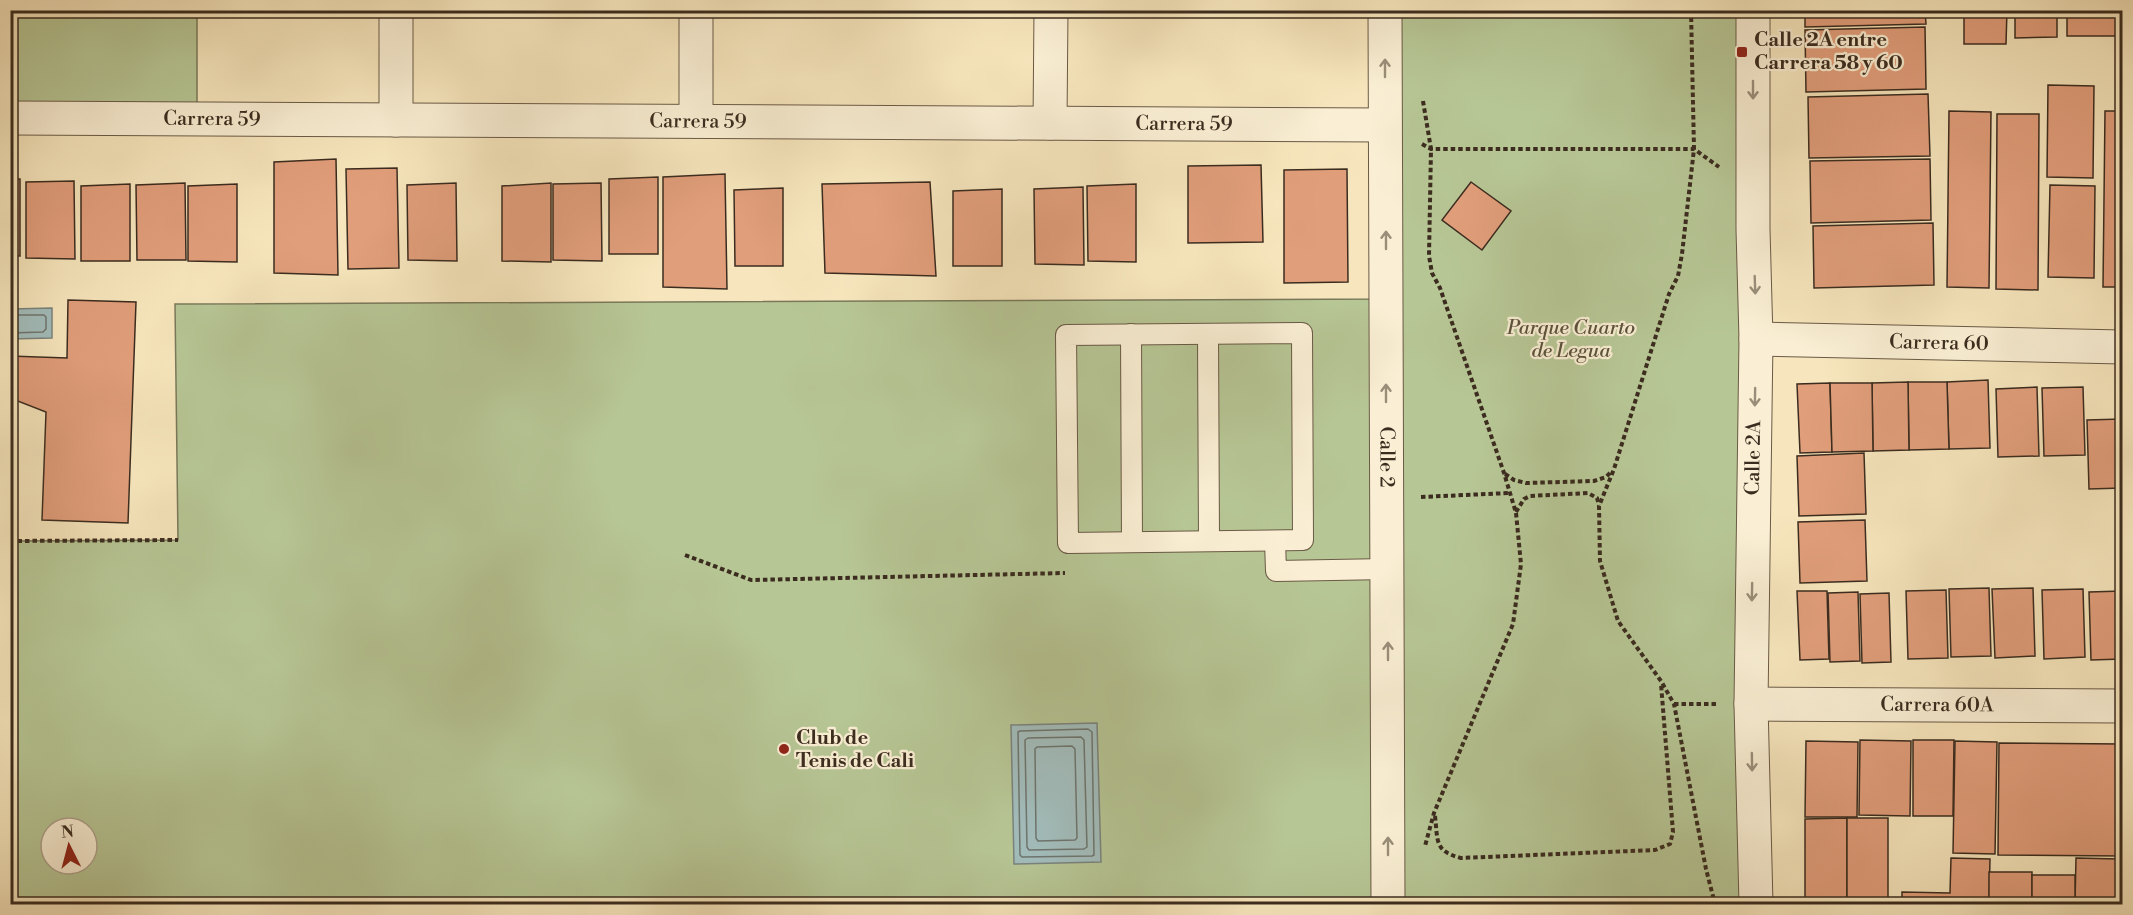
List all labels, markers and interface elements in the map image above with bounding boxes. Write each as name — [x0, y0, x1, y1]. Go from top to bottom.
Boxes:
place label: Calle 2A entre Carrera 58 y 60 — [1754, 28, 1903, 76]
marker: Calle 2A entre Carrera 58 y 60 — [1735, 45, 1749, 59]
one-way arrow — [1379, 58, 1391, 78]
one-way arrow — [1747, 79, 1759, 99]
street label: Carrera 59 — [163, 106, 261, 132]
street label: Carrera 59 — [649, 109, 747, 134]
street label: Carrera 59 — [1135, 111, 1233, 137]
one-way arrow — [1380, 231, 1392, 251]
one-way arrow — [1749, 274, 1760, 294]
park label: Parque Cuarto de Legua — [1506, 316, 1635, 364]
street label: Carrera 60 — [1889, 329, 1989, 357]
one-way arrow — [1380, 384, 1392, 404]
one-way arrow — [1749, 387, 1761, 407]
street label: Calle 2A — [1741, 419, 1767, 496]
street label: Calle 2 — [1374, 426, 1399, 488]
one-way arrow — [1747, 582, 1758, 601]
one-way arrow — [1382, 642, 1394, 662]
street label: Carrera 60A — [1880, 692, 1995, 718]
place label: Club de Tenis de Cali — [796, 726, 915, 774]
marker: Club de Tenis de Cali — [777, 742, 791, 756]
one-way arrow — [1746, 752, 1758, 772]
north arrow — [39, 816, 99, 876]
text: N — [60, 821, 75, 843]
one-way arrow — [1382, 837, 1394, 857]

